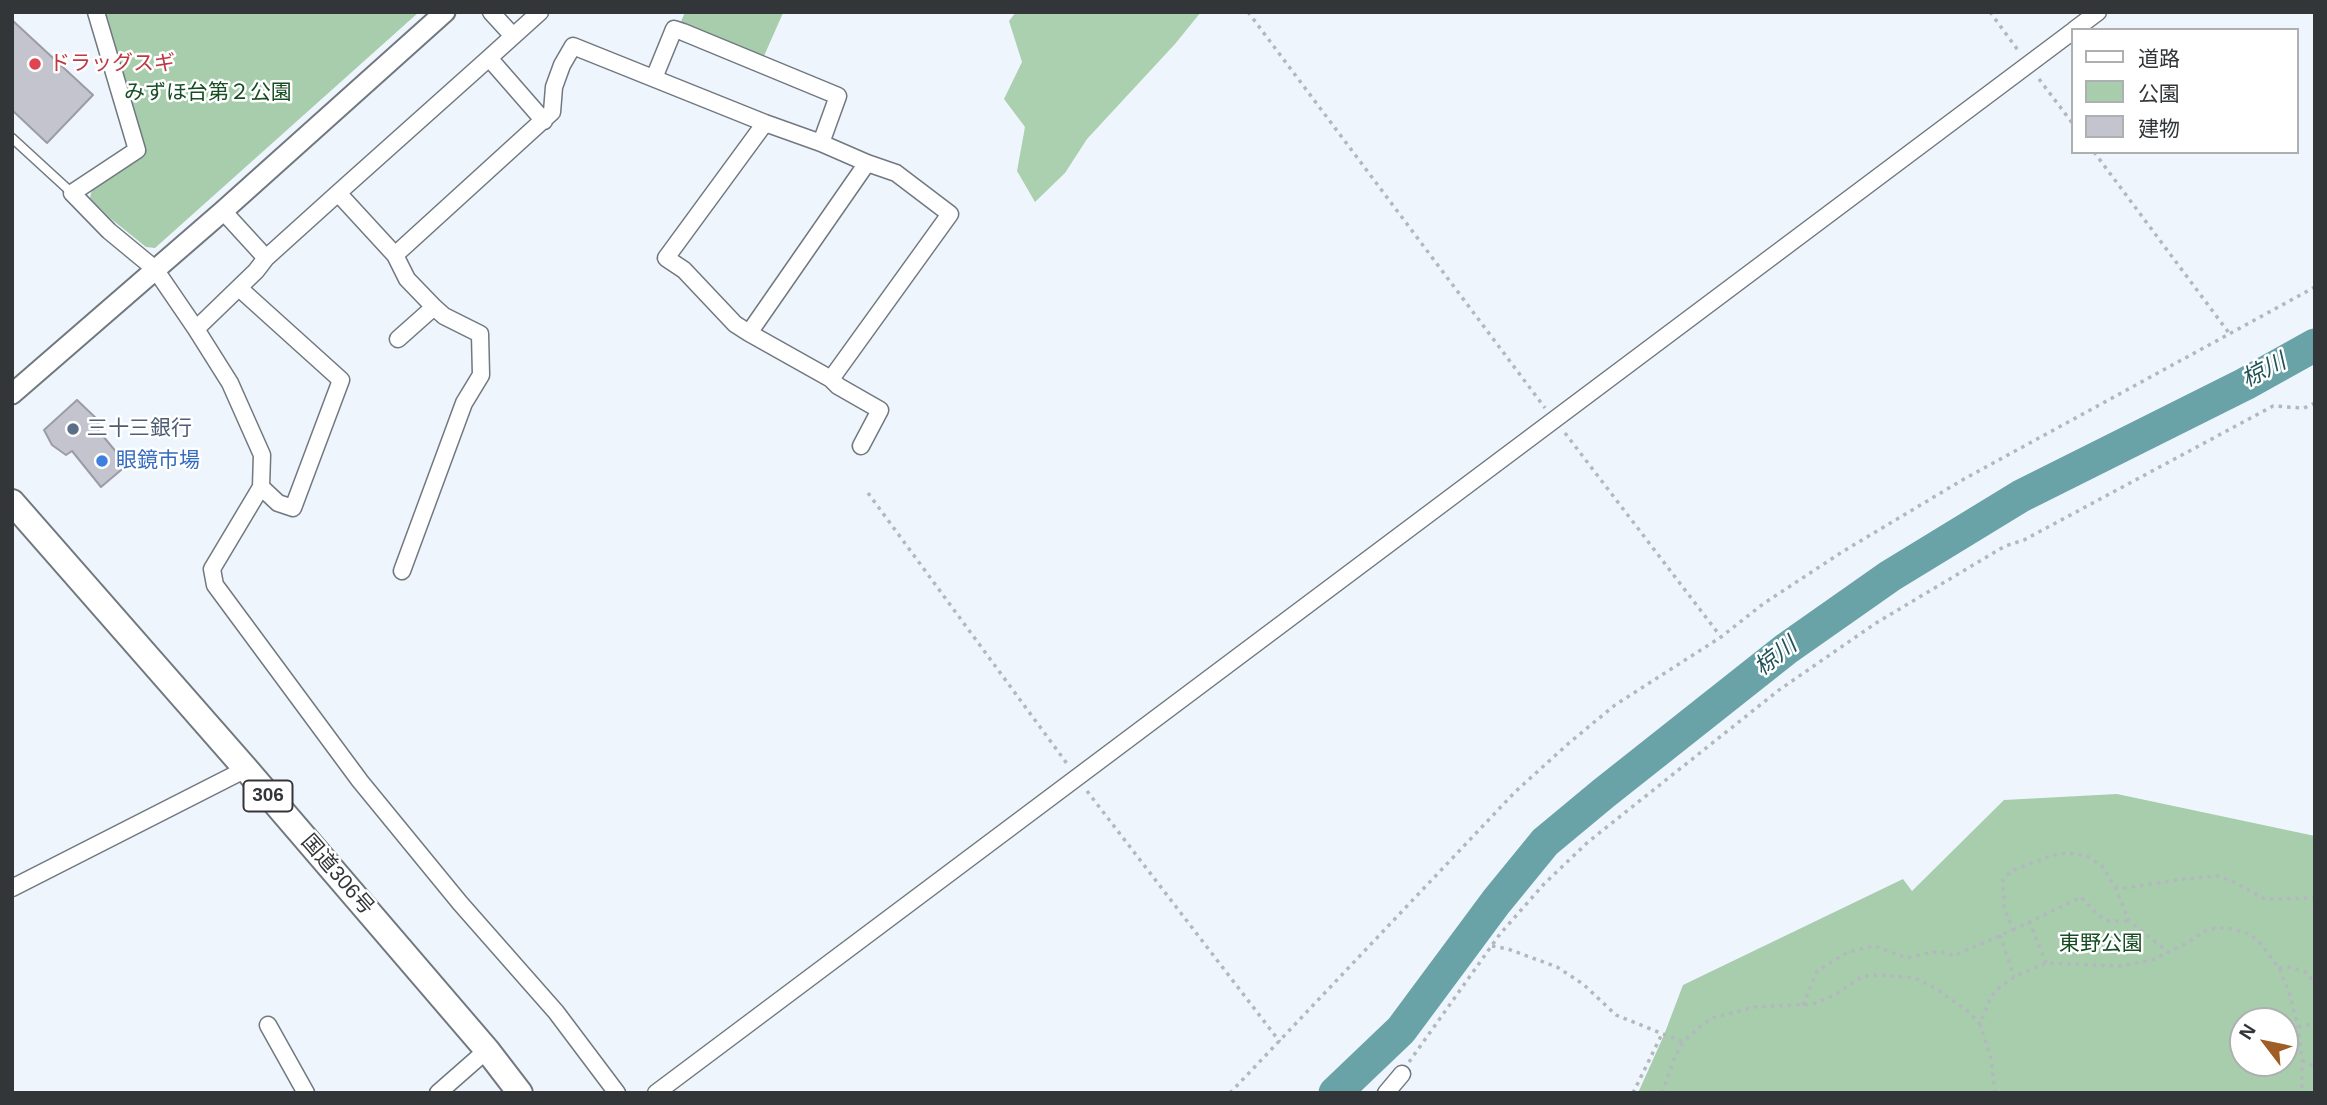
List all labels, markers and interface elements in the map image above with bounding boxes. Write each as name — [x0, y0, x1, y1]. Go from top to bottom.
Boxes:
legend — [2072, 28, 2299, 154]
text: 道路 — [2138, 47, 2180, 70]
place label: ドラッグスギ — [49, 51, 175, 77]
marker: ドラッグスギ — [27, 56, 43, 72]
park label: みずほ台第２公園 — [124, 80, 292, 106]
text: 公園 — [2138, 82, 2180, 105]
text: 建物 — [2138, 117, 2180, 140]
water label: 椋川 — [2237, 348, 2291, 394]
place label: 三十三銀行 — [87, 416, 192, 442]
marker: 三十三銀行 — [65, 421, 81, 437]
place label: 眼鏡市場 — [116, 448, 200, 474]
marker: 眼鏡市場 — [94, 453, 110, 469]
water label: 椋川 — [1749, 632, 1803, 682]
road number: 306 — [244, 780, 292, 811]
street label: 国道306号 — [295, 830, 379, 920]
park label: 東野公園 — [2059, 931, 2143, 957]
north arrow — [2229, 1007, 2299, 1077]
text: N — [2235, 1020, 2260, 1043]

